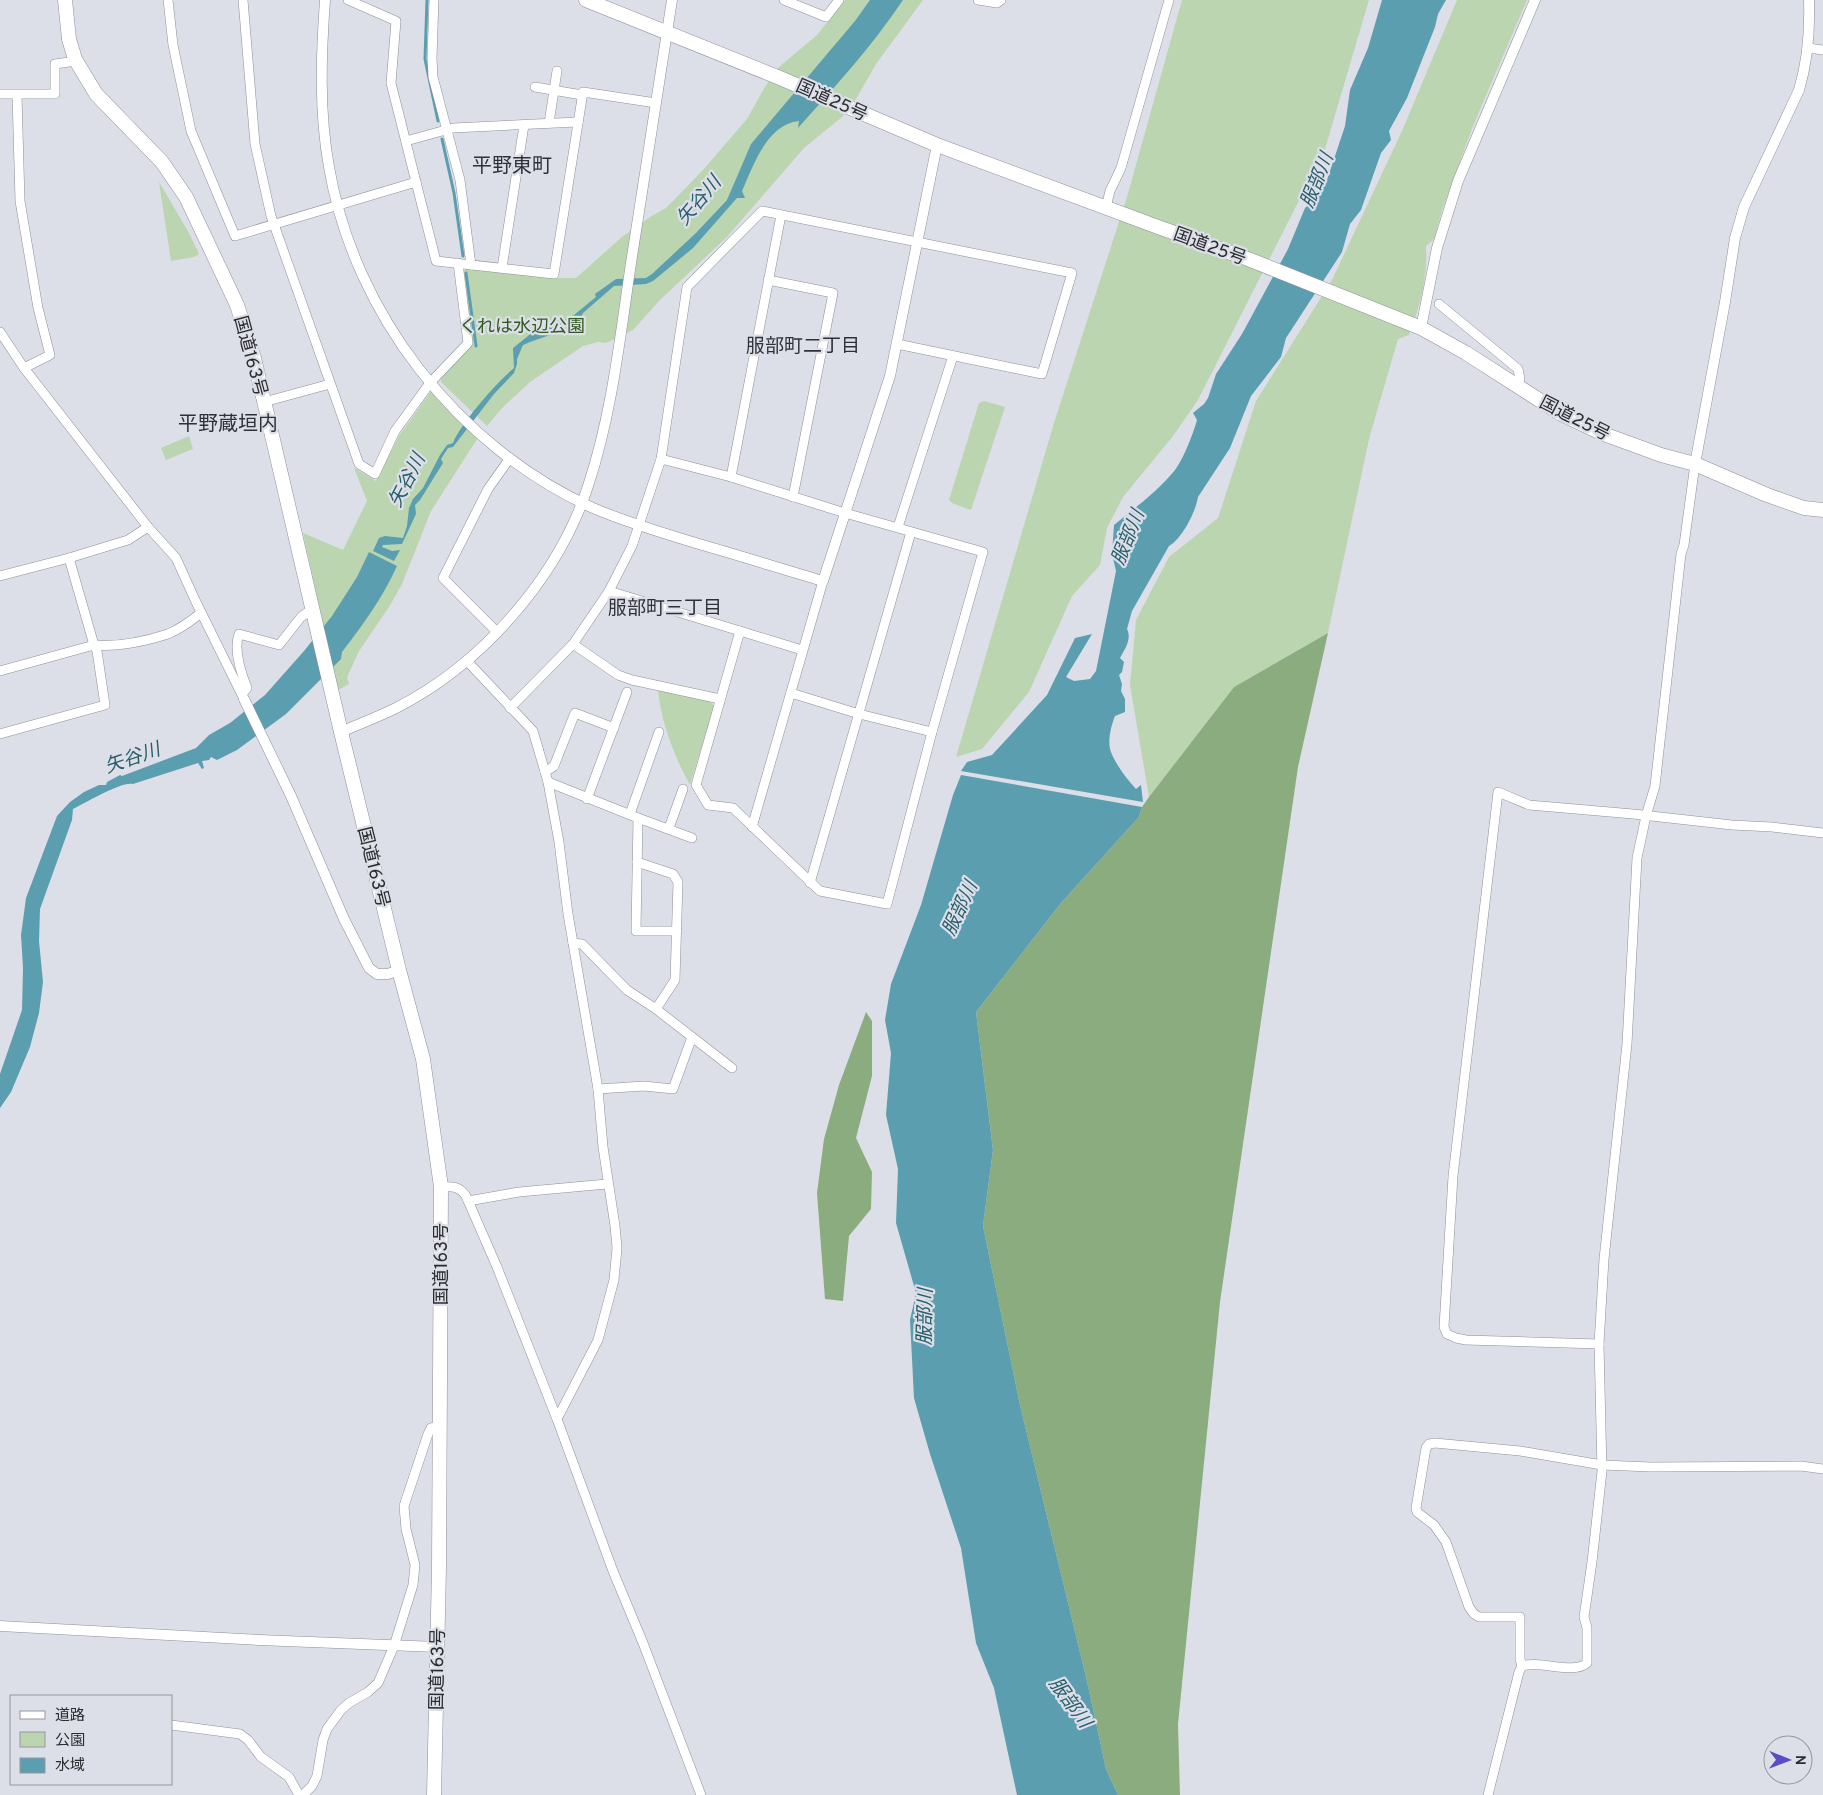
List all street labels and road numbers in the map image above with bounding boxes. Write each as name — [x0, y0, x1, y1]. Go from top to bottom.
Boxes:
street label: 国道25号 — [792, 75, 871, 127]
street label: 国道25号 — [1170, 224, 1249, 271]
street label: 国道163号 — [228, 314, 271, 399]
street label: 国道25号 — [1535, 392, 1613, 447]
street label: 国道163号 — [351, 825, 394, 910]
street label: 国道163号 — [431, 1223, 454, 1305]
street label: 国道163号 — [426, 1628, 451, 1710]

